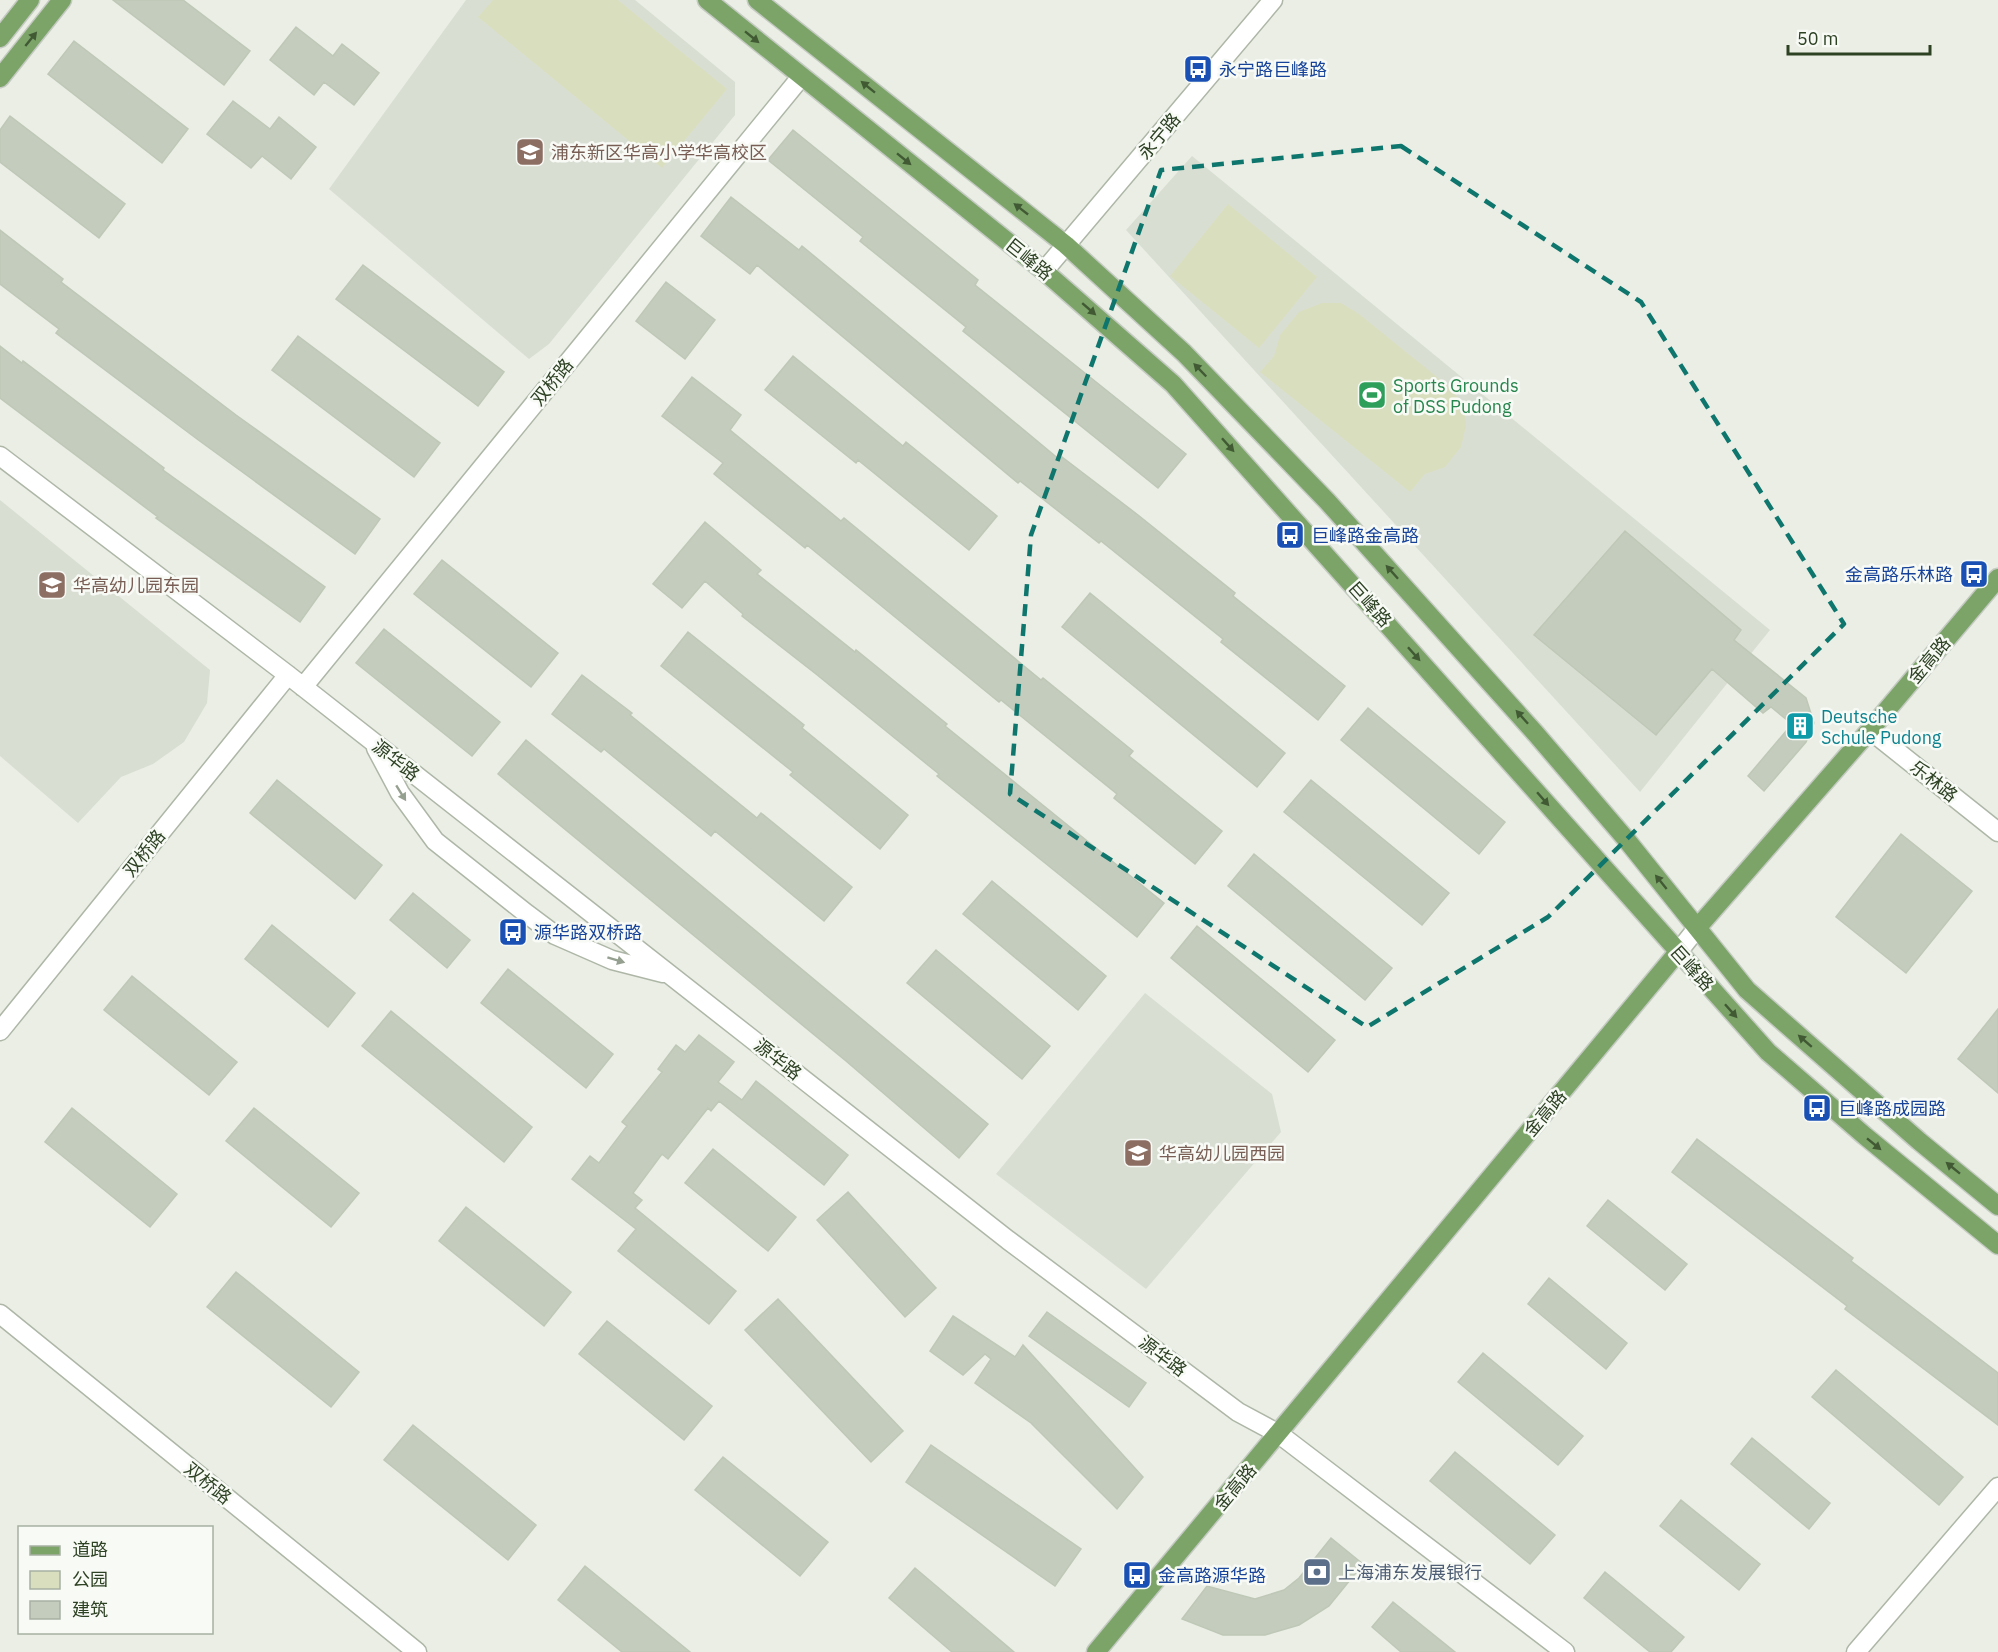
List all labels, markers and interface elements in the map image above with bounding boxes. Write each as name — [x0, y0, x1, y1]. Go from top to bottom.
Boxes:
scale bar — [1788, 18, 1930, 56]
text: 50 m — [1797, 27, 1839, 50]
one-way arrow — [744, 30, 760, 43]
one-way arrow — [25, 31, 38, 47]
bus stop icon: 永宁路巨峰路 — [1182, 53, 1214, 85]
place label: 永宁路巨峰路 — [1219, 58, 1327, 81]
one-way arrow — [860, 81, 876, 94]
street label: 永宁路 — [1133, 108, 1185, 164]
school or university icon: 浦东新区华高小学华高校区 — [514, 136, 546, 168]
place label: 浦东新区华高小学华高校区 — [551, 141, 767, 164]
one-way arrow — [896, 152, 911, 165]
one-way arrow — [1013, 203, 1028, 215]
street label: 巨峰路 — [1001, 233, 1057, 285]
one-way arrow — [1081, 302, 1096, 315]
street label: 双桥路 — [526, 354, 578, 410]
one-way arrow — [1193, 362, 1207, 377]
place label: Sports Grounds of DSS Pudong — [1393, 374, 1519, 418]
sports icon: Sports Grounds of DSS Pudong — [1356, 379, 1388, 411]
one-way arrow — [1221, 438, 1235, 453]
bus stop icon: 巨峰路金高路 — [1274, 519, 1306, 551]
place label: 巨峰路金高路 — [1311, 524, 1419, 547]
bus stop icon: 金高路乐林路 — [1958, 558, 1990, 590]
place label: 金高路乐林路 — [1845, 563, 1953, 586]
one-way arrow — [1386, 565, 1399, 580]
school or university icon: 华高幼儿园东园 — [36, 569, 68, 601]
place label: 华高幼儿园东园 — [73, 574, 199, 597]
street label: 巨峰路 — [1343, 576, 1397, 632]
street label: 金高路 — [1903, 632, 1955, 688]
one-way arrow — [1407, 646, 1420, 661]
place label: Deutsche Schule Pudong — [1821, 705, 1942, 749]
one-way arrow — [1516, 710, 1529, 725]
building icon: Deutsche Schule Pudong — [1784, 710, 1816, 742]
street label: 源华路 — [368, 734, 424, 786]
street label: 乐林路 — [1906, 755, 1962, 807]
one-way arrow — [395, 785, 406, 801]
one-way arrow — [1536, 792, 1550, 807]
street label: 双桥路 — [118, 825, 170, 881]
one-way arrow — [1655, 874, 1668, 890]
bus stop icon: 源华路双桥路 — [497, 916, 529, 948]
place label: 源华路双桥路 — [534, 921, 642, 944]
street label: 巨峰路 — [1665, 940, 1719, 996]
one-way arrow — [607, 956, 625, 965]
one-way arrow — [1724, 1003, 1737, 1018]
street label: 源华路 — [750, 1033, 806, 1085]
one-way arrow — [1798, 1035, 1813, 1048]
street label: 金高路 — [1519, 1085, 1571, 1141]
bus stop icon: 巨峰路成园路 — [1801, 1092, 1833, 1124]
place label: 巨峰路成园路 — [1838, 1097, 1946, 1120]
school or university icon: 华高幼儿园西园 — [1122, 1137, 1154, 1169]
one-way arrow — [1866, 1137, 1882, 1150]
place label: 华高幼儿园西园 — [1159, 1142, 1285, 1165]
one-way arrow — [1945, 1162, 1961, 1175]
street label: 源华路 — [1135, 1331, 1191, 1381]
street label: 双桥路 — [180, 1457, 236, 1509]
street label: 金高路 — [1209, 1459, 1261, 1515]
legend — [18, 1526, 213, 1634]
text: 道路 — [72, 1538, 108, 1561]
bank icon: 上海浦东发展银行 — [1301, 1556, 1333, 1588]
bus stop icon: 金高路源华路 — [1121, 1559, 1153, 1591]
place label: 上海浦东发展银行 — [1338, 1561, 1482, 1584]
place label: 金高路源华路 — [1158, 1564, 1266, 1587]
text: 公园 — [72, 1568, 108, 1591]
text: 建筑 — [72, 1598, 108, 1621]

